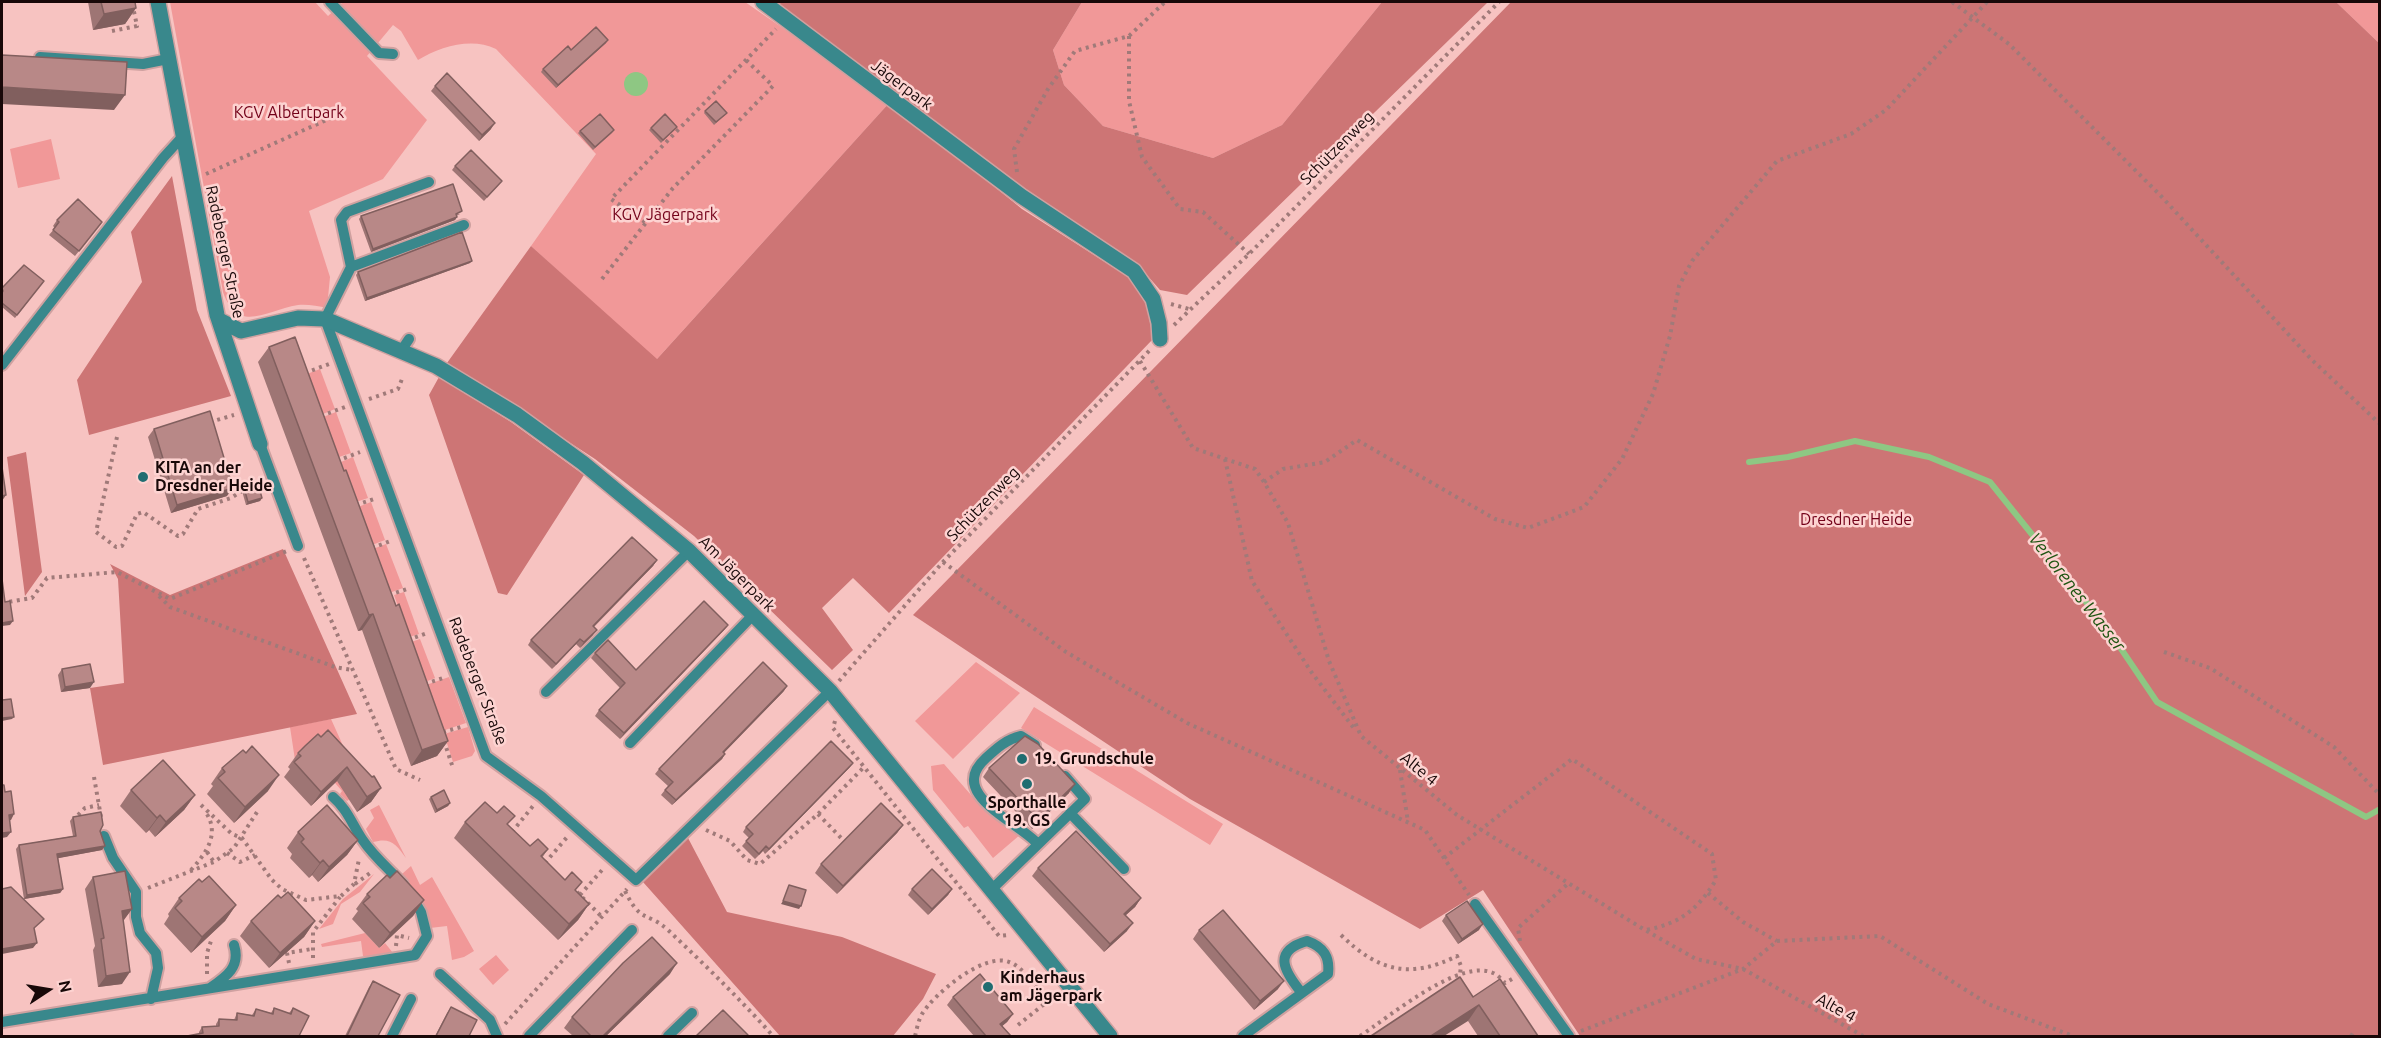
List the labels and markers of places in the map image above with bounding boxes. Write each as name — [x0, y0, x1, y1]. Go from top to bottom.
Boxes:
place label: KITA an der Dresdner Heide — [155, 458, 272, 496]
marker: KITA an der Dresdner Heide — [136, 470, 150, 484]
place label: 19. Grundschule — [1034, 749, 1154, 769]
marker: 19. Grundschule — [1015, 752, 1029, 766]
marker: Sporthalle 19. GS — [1020, 777, 1034, 791]
place label: Sporthalle 19. GS — [988, 793, 1066, 831]
place label: Kinderhaus am Jägerpark — [1000, 968, 1102, 1006]
marker: Kinderhaus am Jägerpark — [981, 980, 995, 994]

